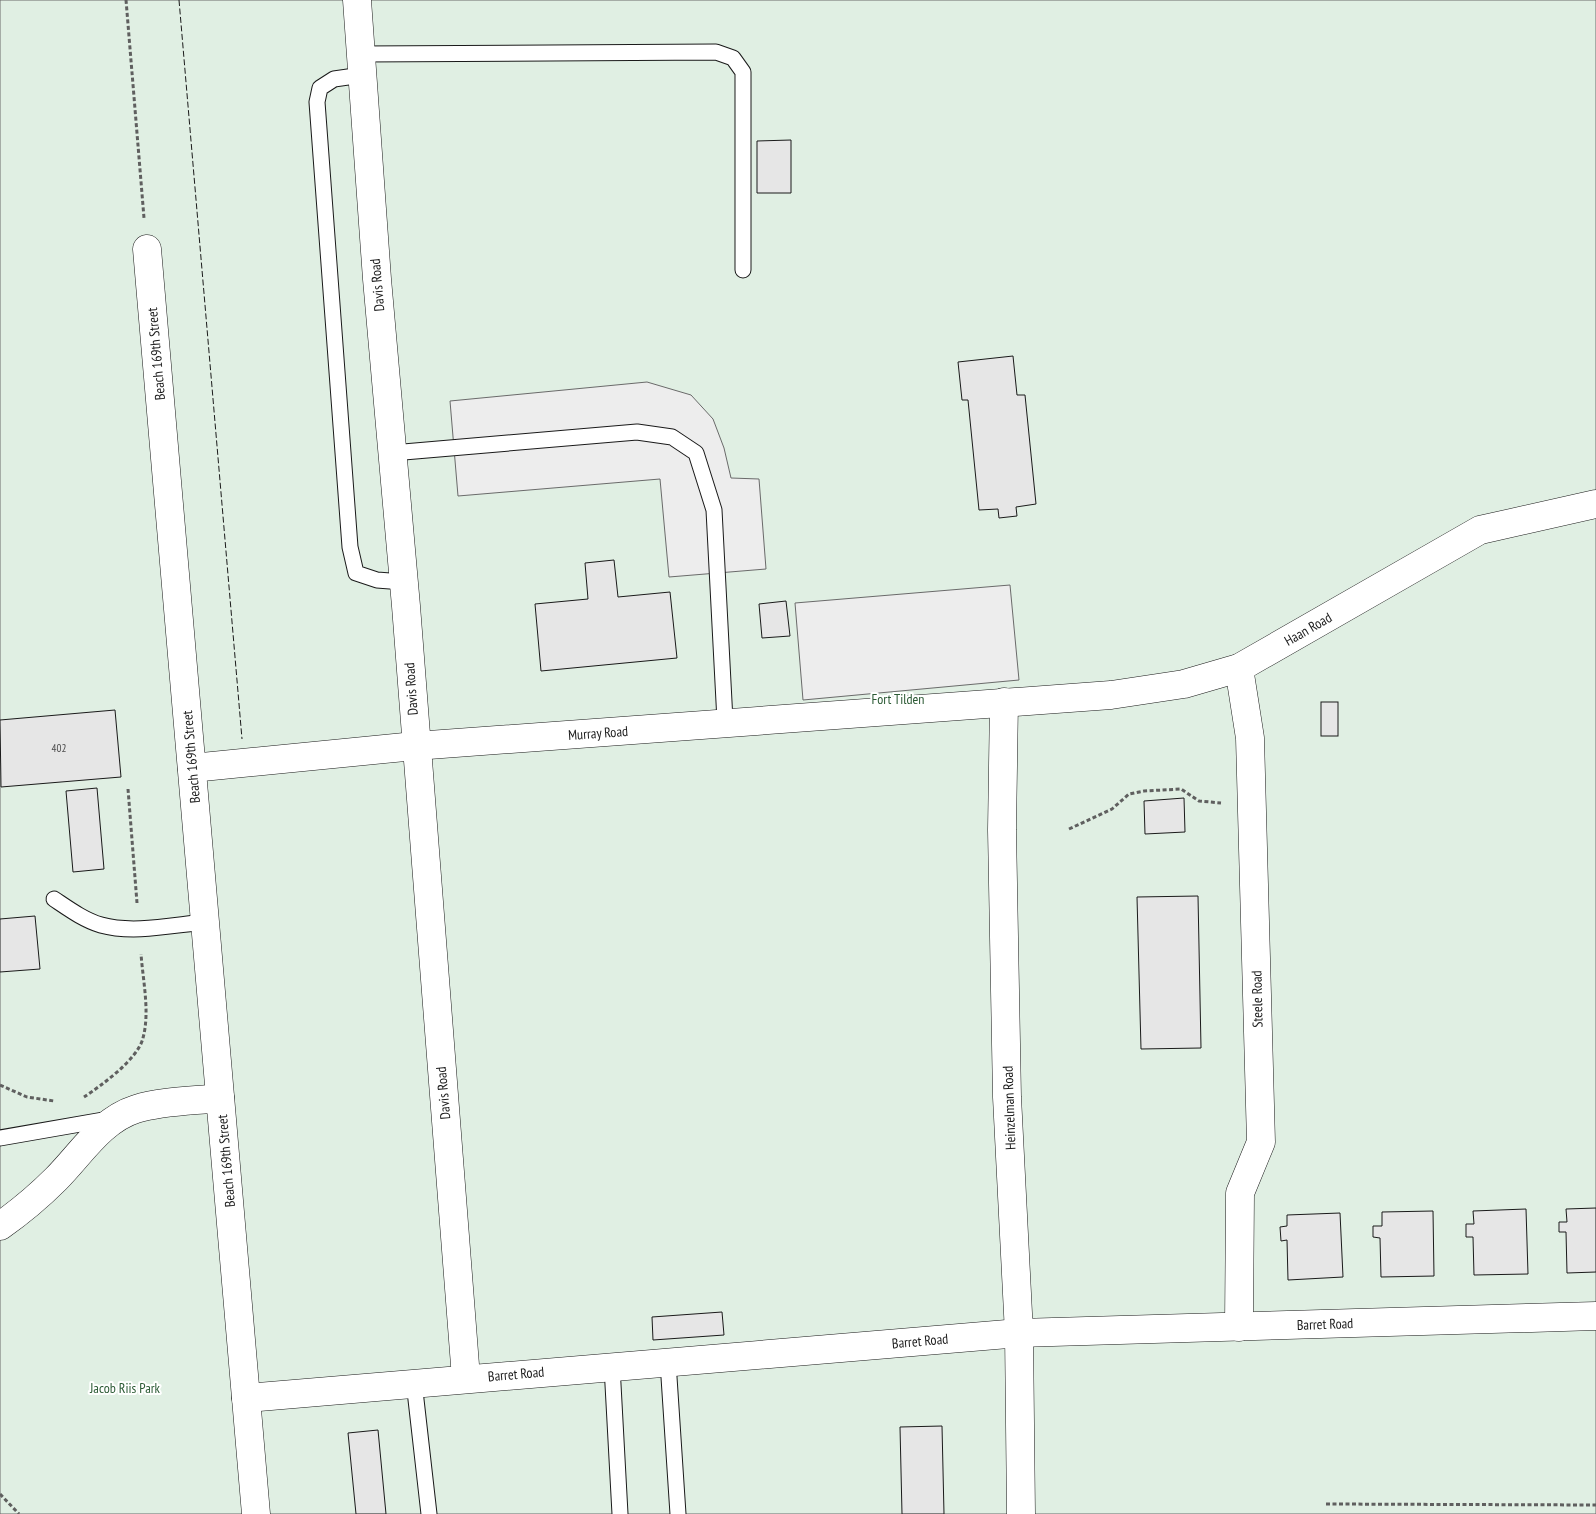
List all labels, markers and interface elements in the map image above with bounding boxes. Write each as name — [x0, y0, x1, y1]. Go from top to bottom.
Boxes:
street label: Davis Road — [366, 258, 388, 312]
street label: Beach 169th Street — [143, 307, 169, 401]
street label: Haan Road — [1281, 608, 1335, 650]
street label: Davis Road — [400, 662, 422, 716]
park label: Fort Tilden — [871, 690, 925, 708]
street label: Beach 169th Street — [178, 710, 204, 804]
street label: Murray Road — [567, 722, 629, 744]
house number: 402 — [52, 741, 66, 755]
street label: Steele Road — [1248, 970, 1266, 1028]
street label: Davis Road — [432, 1066, 454, 1120]
street label: Heinzelman Road — [999, 1066, 1019, 1150]
street label: Beach 169th Street — [213, 1114, 239, 1208]
street label: Barret Road — [1297, 1314, 1353, 1334]
street label: Barret Road — [891, 1330, 949, 1352]
street label: Barret Road — [487, 1363, 545, 1385]
park label: Jacob Riis Park — [89, 1379, 161, 1397]

